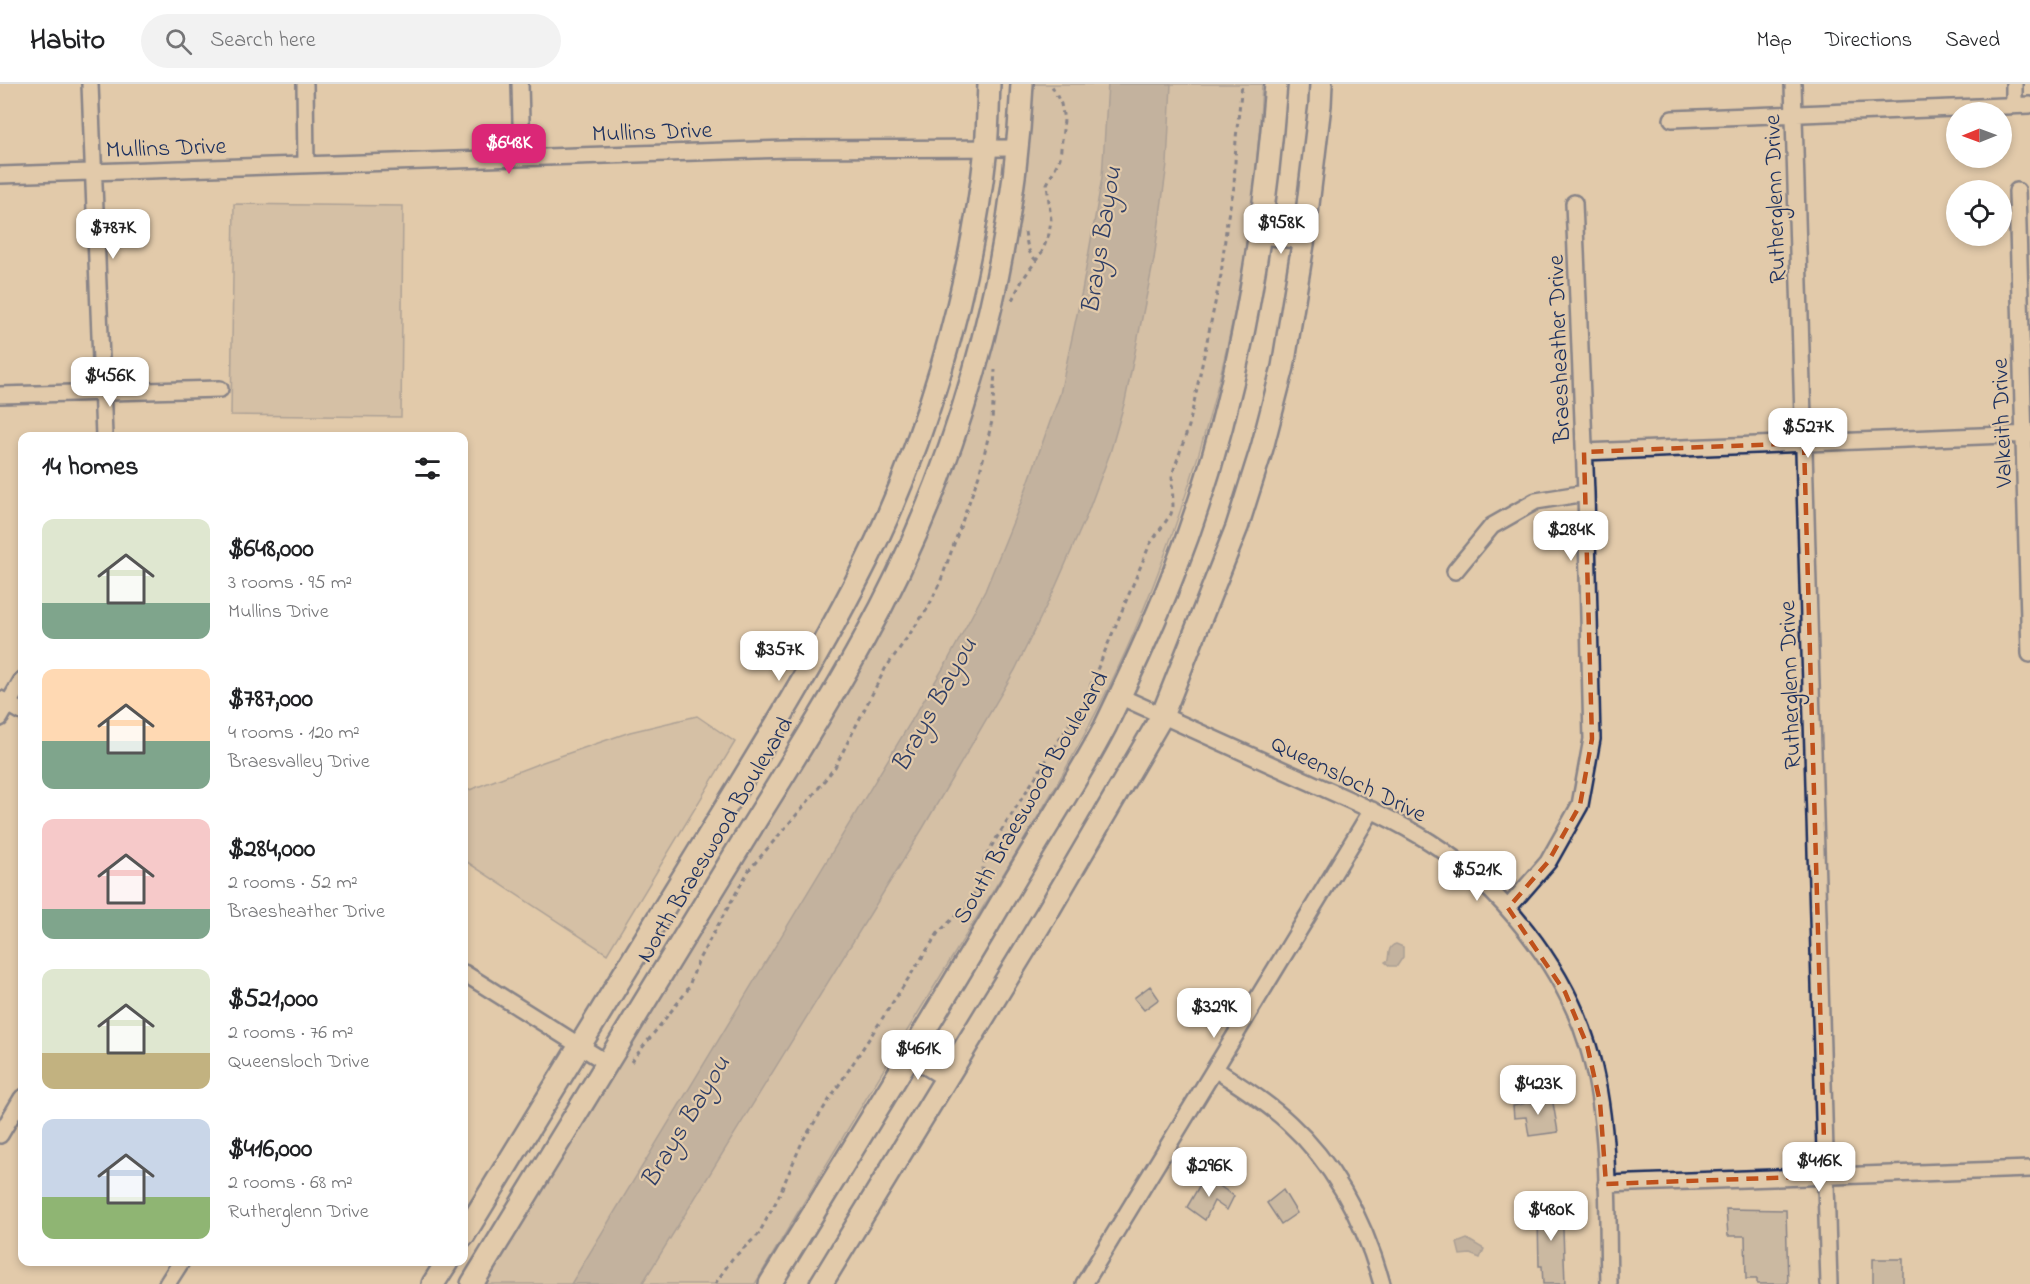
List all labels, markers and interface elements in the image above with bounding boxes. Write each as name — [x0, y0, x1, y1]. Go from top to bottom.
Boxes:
search box — [141, 14, 561, 68]
text: Habito — [30, 21, 105, 62]
icon: search — [162, 25, 195, 58]
text: Search here — [210, 25, 316, 57]
text: Map — [1756, 26, 1792, 56]
text: Directions — [1825, 26, 1912, 56]
text: Saved — [1945, 26, 2000, 56]
north arrow — [1946, 102, 2012, 168]
map controls — [1946, 102, 2012, 246]
street label: Mullins Drive — [591, 114, 713, 153]
street label: Rutherglenn Drive — [1756, 114, 1797, 284]
pin: $648K — [467, 124, 551, 175]
text: $648K — [486, 129, 532, 158]
street label: Mullins Drive — [105, 130, 227, 169]
water label: Brays Bayou — [1073, 164, 1133, 317]
button: locate — [1946, 180, 2012, 246]
pin: $958K — [1239, 204, 1323, 255]
pin: $787K — [71, 209, 155, 260]
text: $958K — [1258, 209, 1304, 238]
text: $787K — [90, 214, 136, 243]
street label: Braesheather Drive — [1540, 254, 1581, 445]
pin: $456K — [68, 357, 152, 408]
street label: Valkeith Drive — [1984, 357, 2023, 489]
text: $456K — [85, 362, 135, 391]
pin: $527K — [1766, 408, 1850, 459]
text: $527K — [1782, 413, 1834, 442]
text: 14 homes — [42, 449, 138, 487]
icon: filters — [411, 452, 444, 485]
pin: $284K — [1529, 511, 1613, 562]
text: $284K — [1547, 516, 1595, 545]
text: $648,000 — [228, 531, 314, 569]
icon: home — [90, 543, 162, 615]
text: 3 rooms · 95 m² — [228, 569, 352, 598]
text: Mullins Drive — [228, 598, 329, 627]
street label: Rutherglenn Drive — [1771, 600, 1812, 770]
pin: $357K — [737, 631, 821, 682]
water label: Brays Bayou — [883, 631, 988, 780]
text: $357K — [754, 636, 804, 665]
street label: South Braeswood Boulevard — [945, 665, 1119, 931]
text: $787,000 — [228, 681, 313, 719]
icon: home — [90, 693, 162, 765]
street label: North Braeswood Boulevard — [629, 710, 804, 970]
text: 4 rooms · 120 m² — [228, 719, 360, 748]
street label: Queensloch Drive — [1264, 727, 1432, 833]
text: Braesvalley Drive — [228, 748, 370, 777]
text: $284,000 — [228, 831, 315, 869]
icon: home — [90, 843, 162, 915]
pin: $521K — [1435, 851, 1519, 902]
text: $521K — [1452, 856, 1502, 885]
text: 2 rooms · 52 m² — [228, 869, 358, 898]
text: Braesheather Drive — [228, 898, 385, 927]
text: $521,000 — [228, 981, 318, 1019]
pin: $329K — [1172, 988, 1256, 1039]
icon: home — [90, 993, 162, 1065]
text: $329K — [1191, 993, 1237, 1022]
text: 2 rooms · 76 m² — [228, 1019, 353, 1048]
pin: $461K — [876, 1030, 960, 1081]
text: $461K — [895, 1035, 941, 1064]
text: Queensloch Drive — [228, 1048, 369, 1077]
water label: Brays Bayou — [632, 1049, 741, 1196]
pin: $423K — [1496, 1065, 1580, 1116]
text: $423K — [1514, 1070, 1562, 1099]
text: $416,000 — [228, 1131, 312, 1169]
pin: $416K — [1777, 1142, 1861, 1193]
icon: home — [90, 1143, 162, 1215]
pin: $296K — [1167, 1147, 1251, 1198]
text: $416K — [1796, 1147, 1842, 1176]
text: $296K — [1186, 1152, 1232, 1181]
text: 2 rooms · 68 m² — [228, 1169, 353, 1198]
pin: $480K — [1509, 1191, 1593, 1242]
text: $480K — [1528, 1196, 1574, 1225]
text: Rutherglenn Drive — [228, 1198, 369, 1227]

